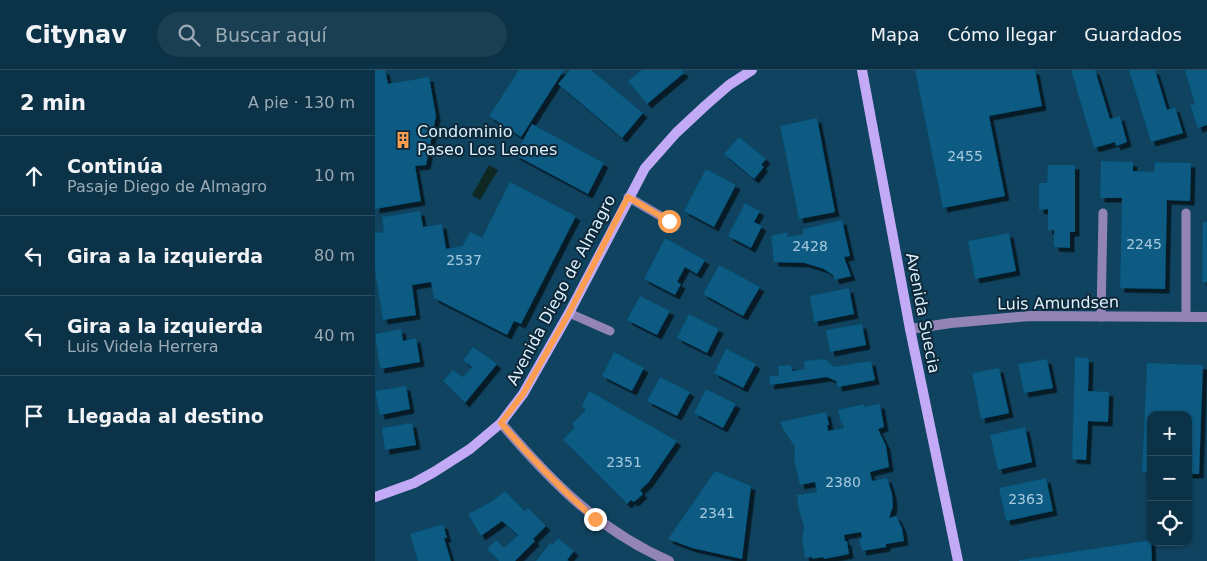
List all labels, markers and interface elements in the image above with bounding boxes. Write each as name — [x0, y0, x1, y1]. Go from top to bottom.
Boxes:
search box — [157, 12, 507, 57]
text: Citynav — [25, 21, 127, 49]
icon: search — [175, 21, 203, 49]
text: Buscar aquí — [215, 24, 327, 46]
text: Mapa — [870, 24, 919, 45]
text: Cómo llegar — [947, 24, 1056, 45]
text: Guardados — [1084, 24, 1182, 45]
text: 2 min — [20, 91, 86, 115]
text: A pie · 130 m — [248, 93, 355, 112]
place label: Condominio Paseo Los Leones — [417, 122, 557, 159]
building icon: Condominio Paseo Los Leones — [393, 130, 413, 150]
house number: 2455 — [947, 148, 983, 164]
text: Continúa — [67, 155, 163, 177]
icon: ahead — [20, 162, 48, 190]
text: 10 m — [314, 166, 355, 185]
text: Pasaje Diego de Almagro — [67, 177, 267, 196]
street label: Avenida Diego de Almagro — [503, 192, 619, 388]
route start — [658, 210, 681, 233]
house number: 2245 — [1126, 236, 1162, 252]
house number: 2428 — [792, 238, 828, 254]
icon: left — [20, 242, 48, 270]
text: Gira a la izquierda — [67, 245, 263, 267]
text: 80 m — [314, 246, 355, 265]
street label: Avenida Suecia — [902, 251, 944, 375]
house number: 2537 — [446, 252, 482, 268]
street label: Luis Amundsen — [997, 292, 1119, 314]
text: Gira a la izquierda — [67, 315, 263, 337]
icon: left — [20, 322, 48, 350]
text: 40 m — [314, 326, 355, 345]
text: Luis Videla Herrera — [67, 337, 219, 356]
icon: arrive — [20, 402, 48, 430]
text: Llegada al destino — [67, 405, 264, 427]
map controls — [1147, 411, 1192, 546]
button: + — [1147, 411, 1192, 456]
house number: 2351 — [606, 454, 642, 470]
button: − — [1147, 456, 1192, 501]
house number: 2380 — [825, 474, 861, 490]
house number: 2363 — [1008, 491, 1044, 507]
button: locate — [1147, 501, 1192, 546]
house number: 2341 — [699, 505, 735, 521]
route end — [584, 508, 607, 531]

